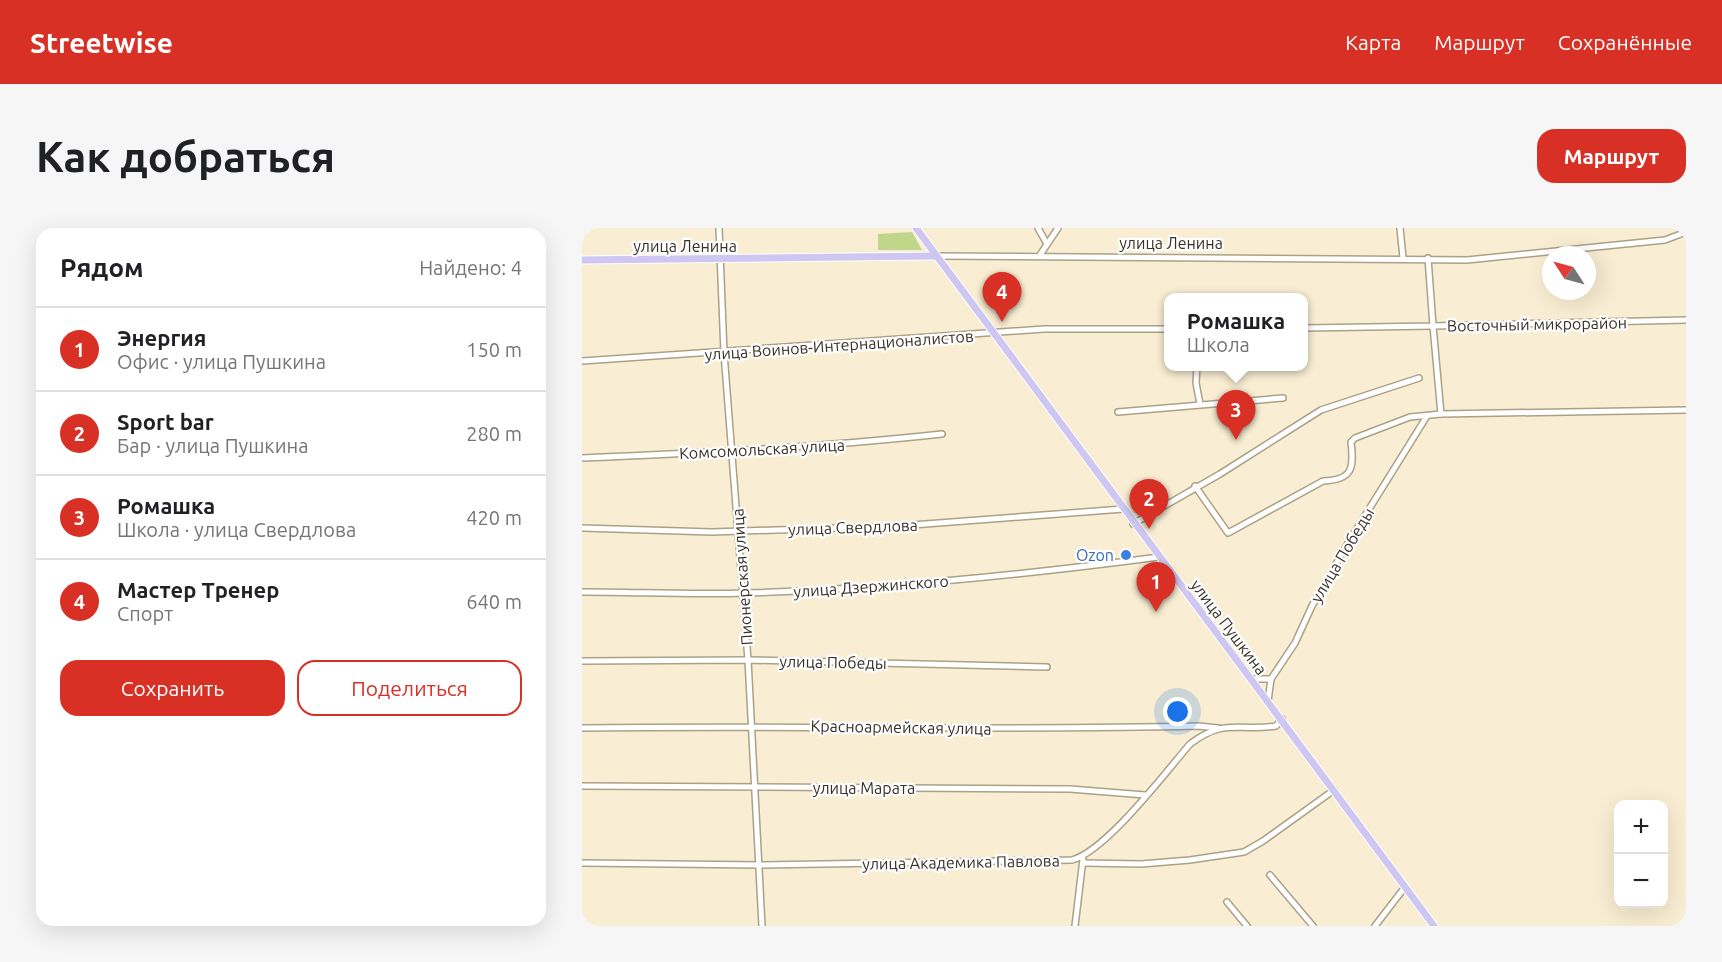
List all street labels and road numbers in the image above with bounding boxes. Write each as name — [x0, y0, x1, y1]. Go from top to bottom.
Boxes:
street label: улица Ленина — [1119, 234, 1223, 252]
street label: улица Ленина — [633, 237, 737, 255]
street label: Восточный микрорайон — [1447, 313, 1627, 335]
street label: улица Воинов-Интернационалистов — [704, 327, 974, 363]
street label: Комсомольская улица — [679, 436, 845, 462]
street label: улица Победы — [1307, 504, 1377, 606]
street label: Пионерская улица — [728, 508, 756, 646]
street label: улица Свердлова — [788, 516, 918, 538]
street label: улица Дзержинского — [793, 572, 949, 600]
street label: улица Пушкина — [1187, 576, 1271, 678]
street label: улица Победы — [779, 652, 887, 672]
street label: Красноармейская улица — [810, 716, 992, 738]
street label: улица Марата — [813, 779, 915, 797]
street label: улица Академика Павлова — [862, 851, 1060, 873]

